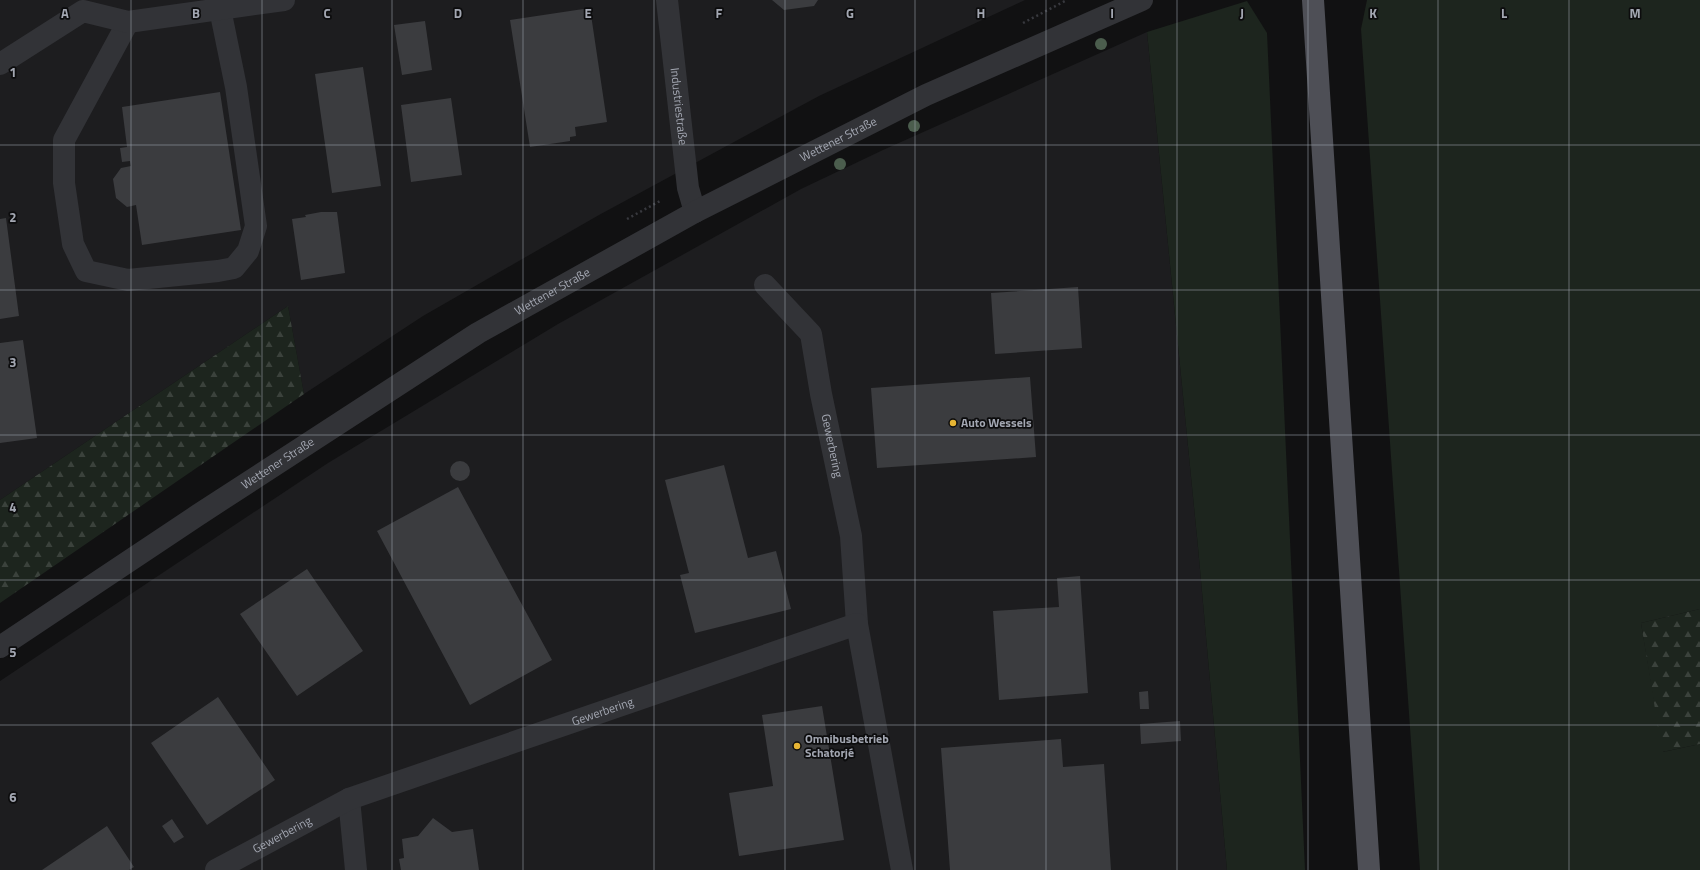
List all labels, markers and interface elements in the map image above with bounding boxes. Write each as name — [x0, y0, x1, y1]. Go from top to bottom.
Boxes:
text: A — [61, 3, 69, 23]
text: B — [192, 3, 200, 23]
text: C — [323, 3, 331, 23]
text: D — [454, 3, 462, 23]
text: E — [584, 3, 592, 23]
text: F — [716, 3, 723, 23]
text: G — [846, 3, 854, 23]
text: H — [977, 3, 985, 23]
text: I — [1110, 3, 1114, 23]
text: J — [1240, 3, 1244, 23]
text: K — [1369, 3, 1377, 23]
text: L — [1501, 3, 1507, 23]
text: M — [1629, 3, 1641, 23]
text: 1 — [9, 62, 17, 82]
street label: Industriestraße — [666, 67, 693, 146]
street label: Wettener Straße — [796, 112, 880, 166]
text: 2 — [9, 207, 17, 227]
street label: Wettener Straße — [511, 262, 593, 320]
text: 3 — [9, 352, 17, 372]
street label: Gewerbering — [816, 412, 848, 479]
place label: Auto Wessels — [961, 413, 1032, 432]
marker: Auto Wessels — [948, 418, 958, 428]
street label: Wettener Straße — [237, 432, 318, 494]
text: 4 — [9, 497, 17, 517]
text: 5 — [9, 642, 17, 662]
street label: Gewerbering — [569, 692, 636, 731]
place label: Omnibusbetrieb Schatorjé — [805, 729, 889, 762]
marker: Omnibusbetrieb Schatorjé — [792, 741, 802, 751]
text: 6 — [9, 787, 17, 807]
street label: Gewerbering — [249, 811, 315, 858]

